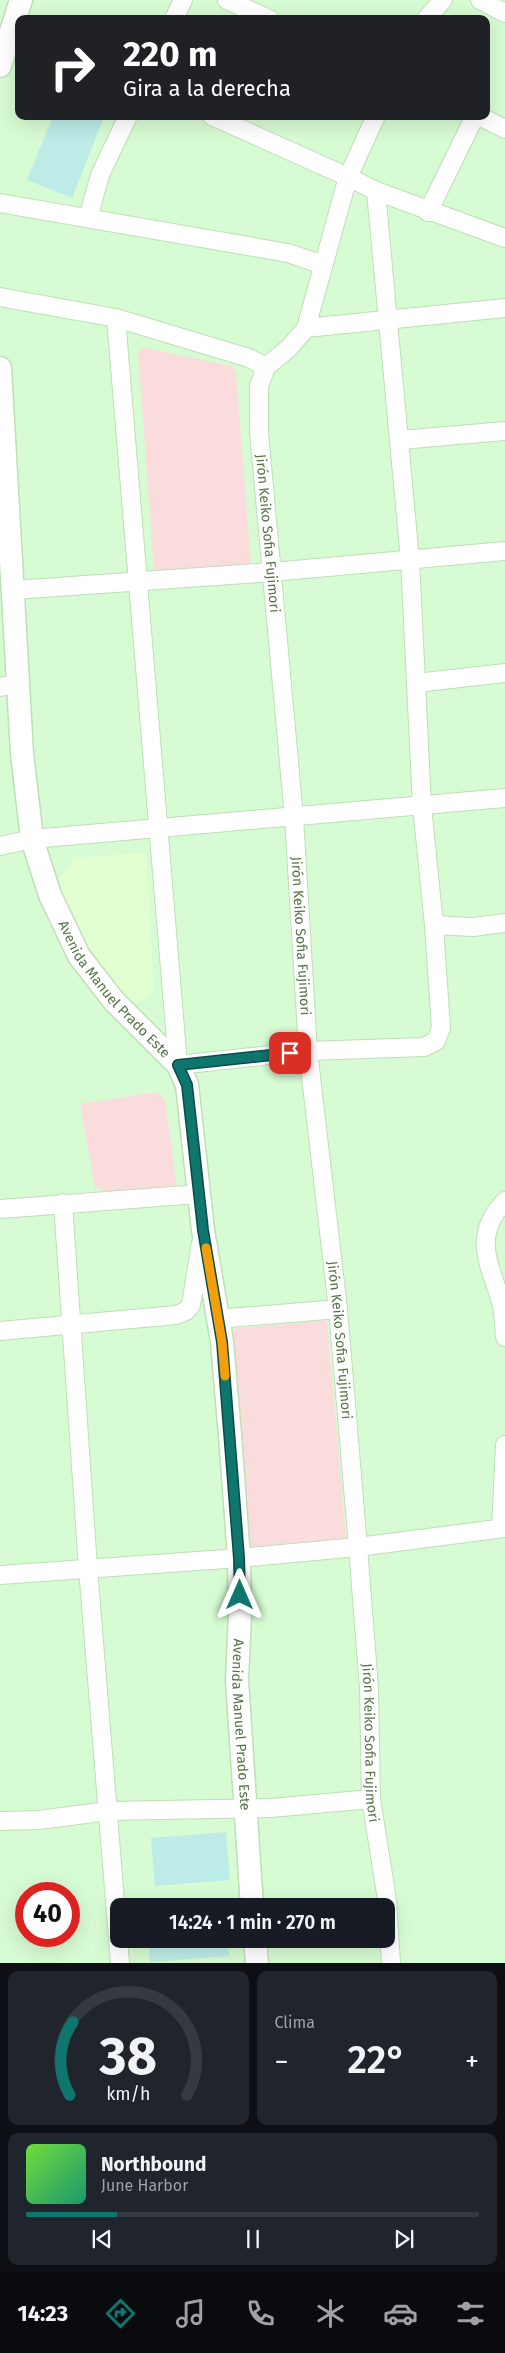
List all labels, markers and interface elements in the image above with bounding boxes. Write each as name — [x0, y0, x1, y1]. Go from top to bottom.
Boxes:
text: 220 m — [123, 33, 218, 75]
icon: right — [40, 35, 105, 100]
text: Gira a la derecha — [123, 75, 291, 102]
street label: Jirón Keiko Sofia Fujimori — [253, 453, 284, 613]
street label: Jirón Keiko Sofia Fujimori — [288, 856, 314, 1016]
street label: Avenida Manuel Prado Este — [55, 918, 174, 1061]
pin — [269, 1032, 311, 1074]
icon: arrive — [276, 1039, 304, 1067]
street label: Jirón Keiko Sofia Fujimori — [324, 1260, 356, 1420]
position arrow — [213, 1568, 265, 1620]
street label: Avenida Manuel Prado Este — [228, 1638, 254, 1811]
street label: Jirón Keiko Sofia Fujimori — [359, 1663, 383, 1823]
speed limit sign: 40 — [15, 1882, 80, 1947]
text: 14:24 · 1 min · 270 m — [169, 1911, 336, 1934]
text: Clima — [275, 2013, 315, 2032]
text: 38 — [99, 2025, 157, 2088]
text: 22° — [347, 2037, 406, 2083]
text: − — [275, 2045, 289, 2078]
text: + — [465, 2045, 479, 2078]
text: km/h — [106, 2083, 150, 2105]
text: Northbound — [101, 2153, 206, 2176]
text: June Harbor — [101, 2176, 188, 2195]
icon: previous — [88, 2225, 116, 2253]
icon: pause — [239, 2225, 267, 2253]
icon: next — [390, 2225, 418, 2253]
icon: directions — [103, 2296, 138, 2331]
icon: music — [173, 2296, 208, 2331]
icon: phone — [243, 2296, 278, 2331]
icon: climate — [313, 2296, 348, 2331]
icon: car — [383, 2296, 418, 2331]
icon: filters — [453, 2296, 488, 2331]
text: 14:23 — [17, 2300, 68, 2327]

